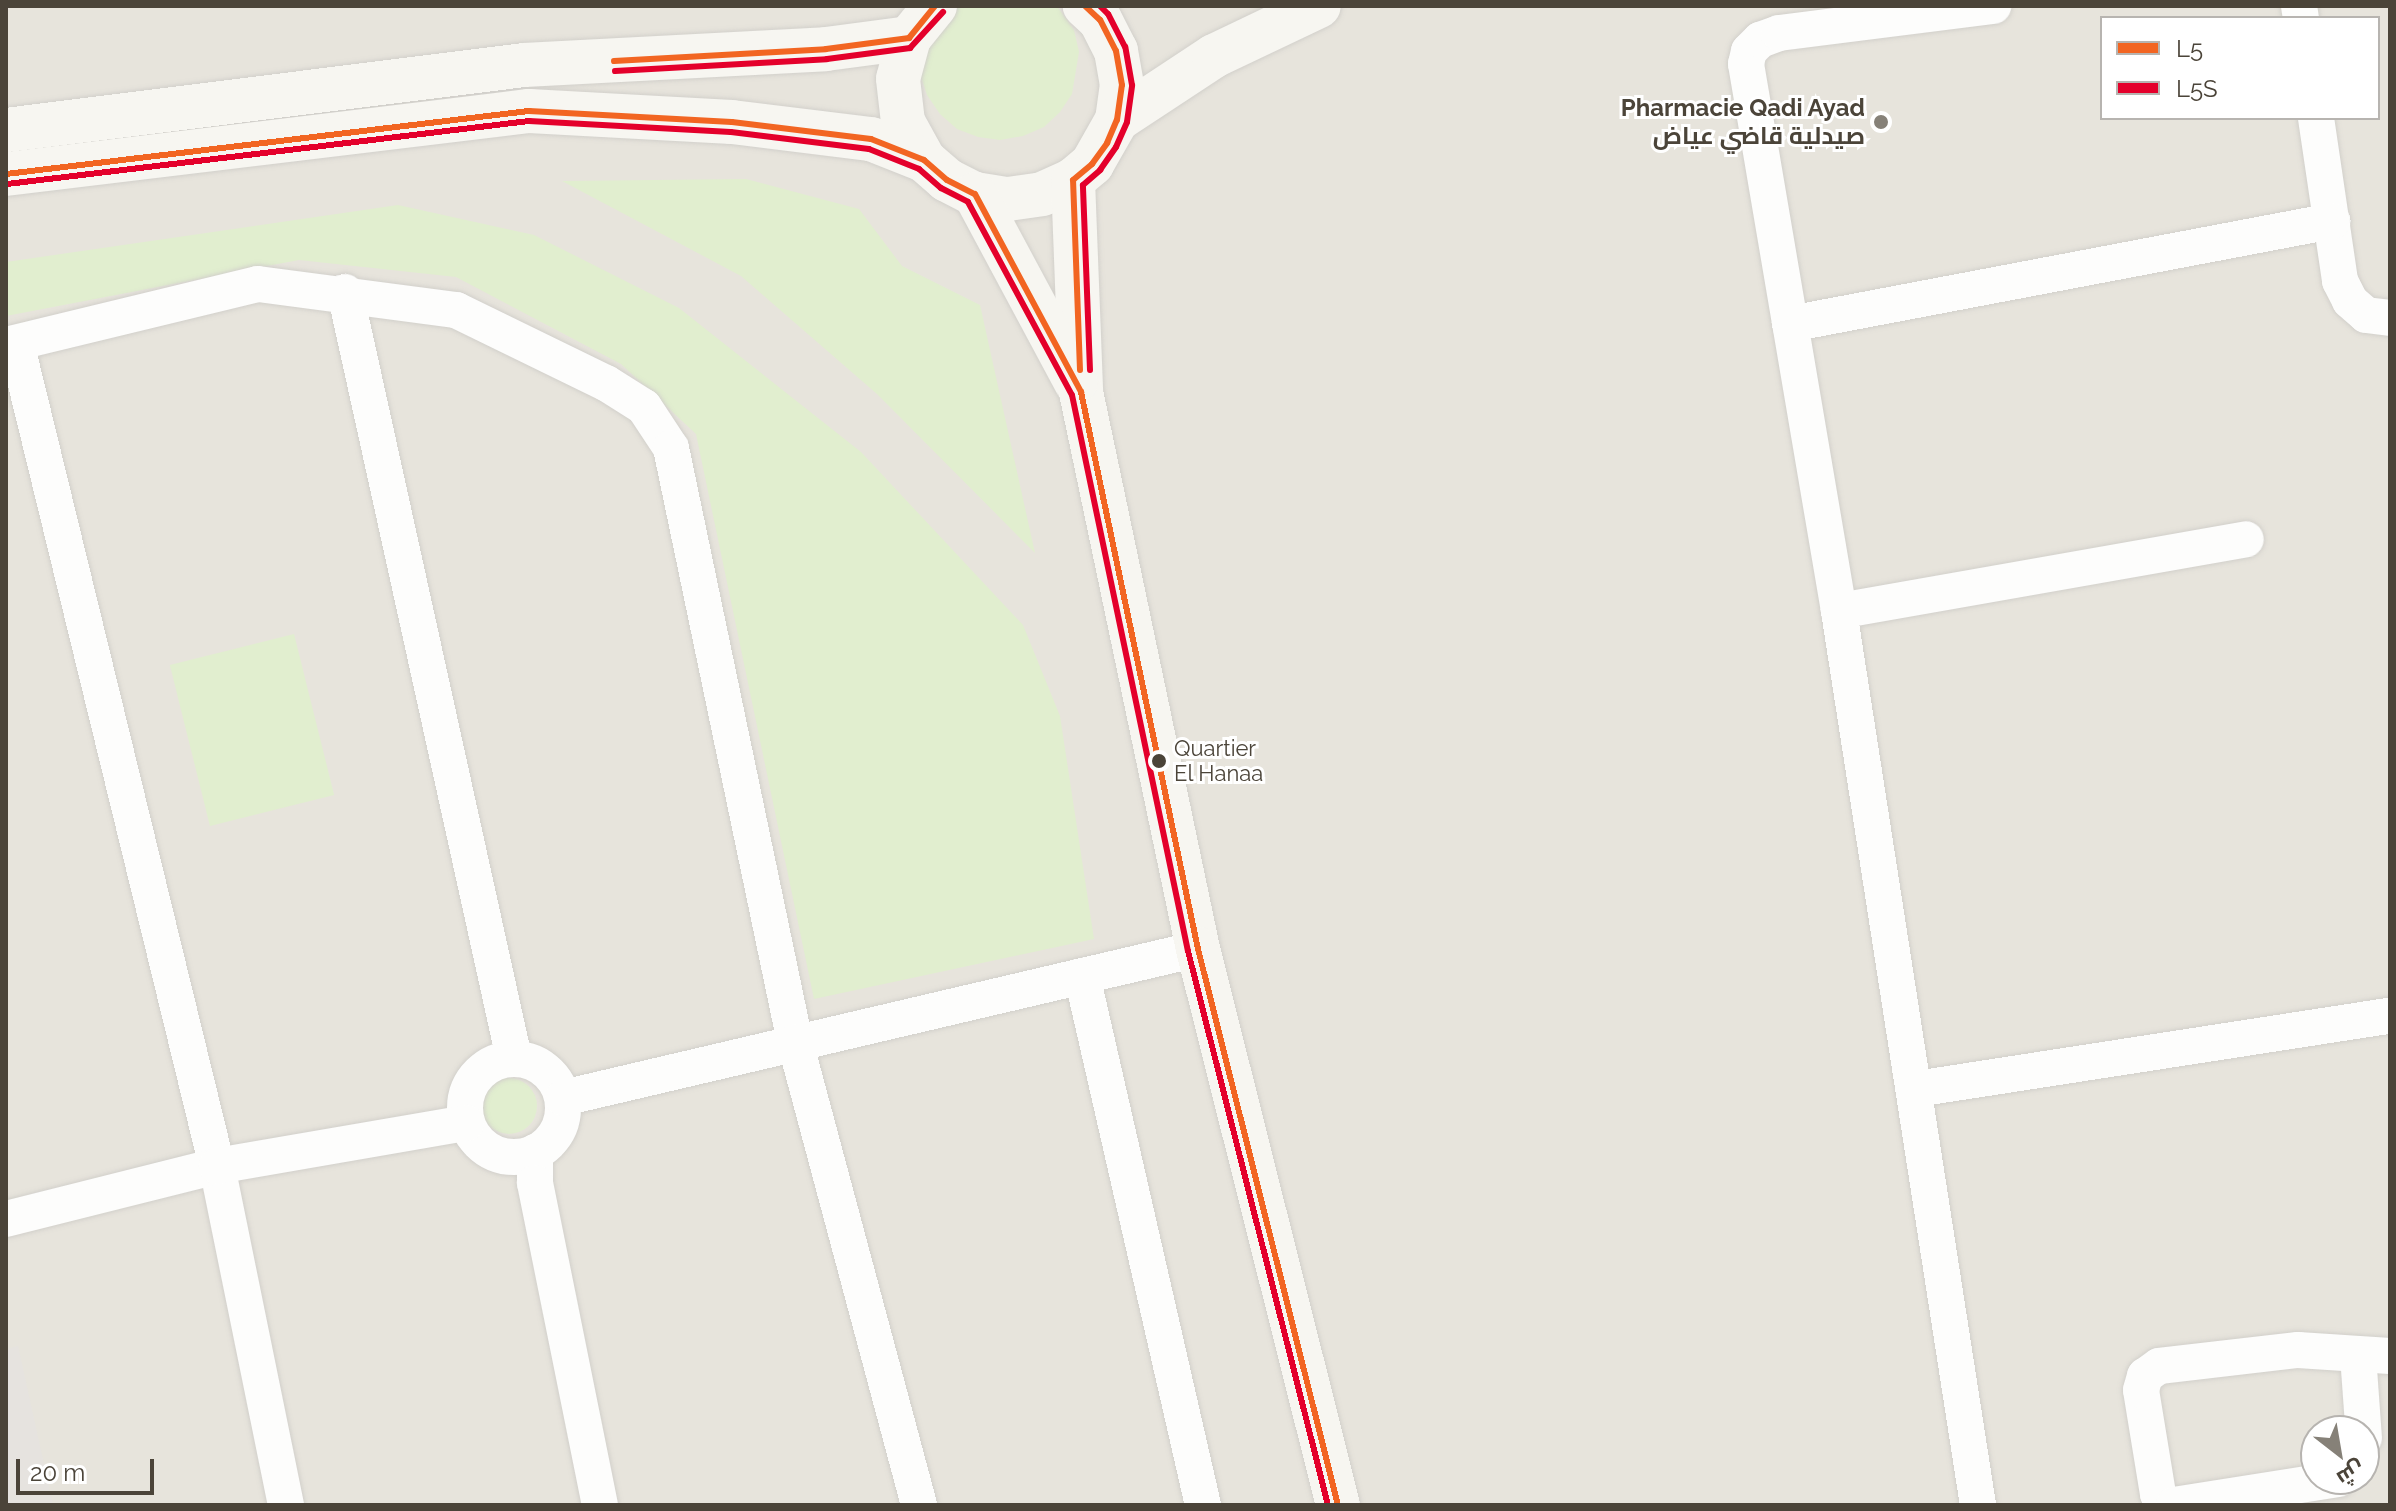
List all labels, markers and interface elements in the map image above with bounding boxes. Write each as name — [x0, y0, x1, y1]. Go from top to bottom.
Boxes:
legend — [2100, 16, 2380, 120]
text: L5 — [2176, 34, 2203, 63]
text: L5S — [2176, 74, 2218, 103]
place label: Pharmacie Qadi Ayad صيدلية قاضي عياض — [1620, 94, 1865, 150]
marker: Pharmacie Qadi Ayad صيدلية قاضي عياض — [1872, 113, 1890, 131]
place label: Quartier El Hanaa — [1174, 735, 1264, 786]
marker: Quartier El Hanaa — [1151, 753, 1167, 769]
north arrow — [2300, 1415, 2380, 1495]
scale bar — [20, 1443, 158, 1493]
text: ش — [2333, 1455, 2370, 1492]
text: 20 m — [30, 1458, 85, 1487]

